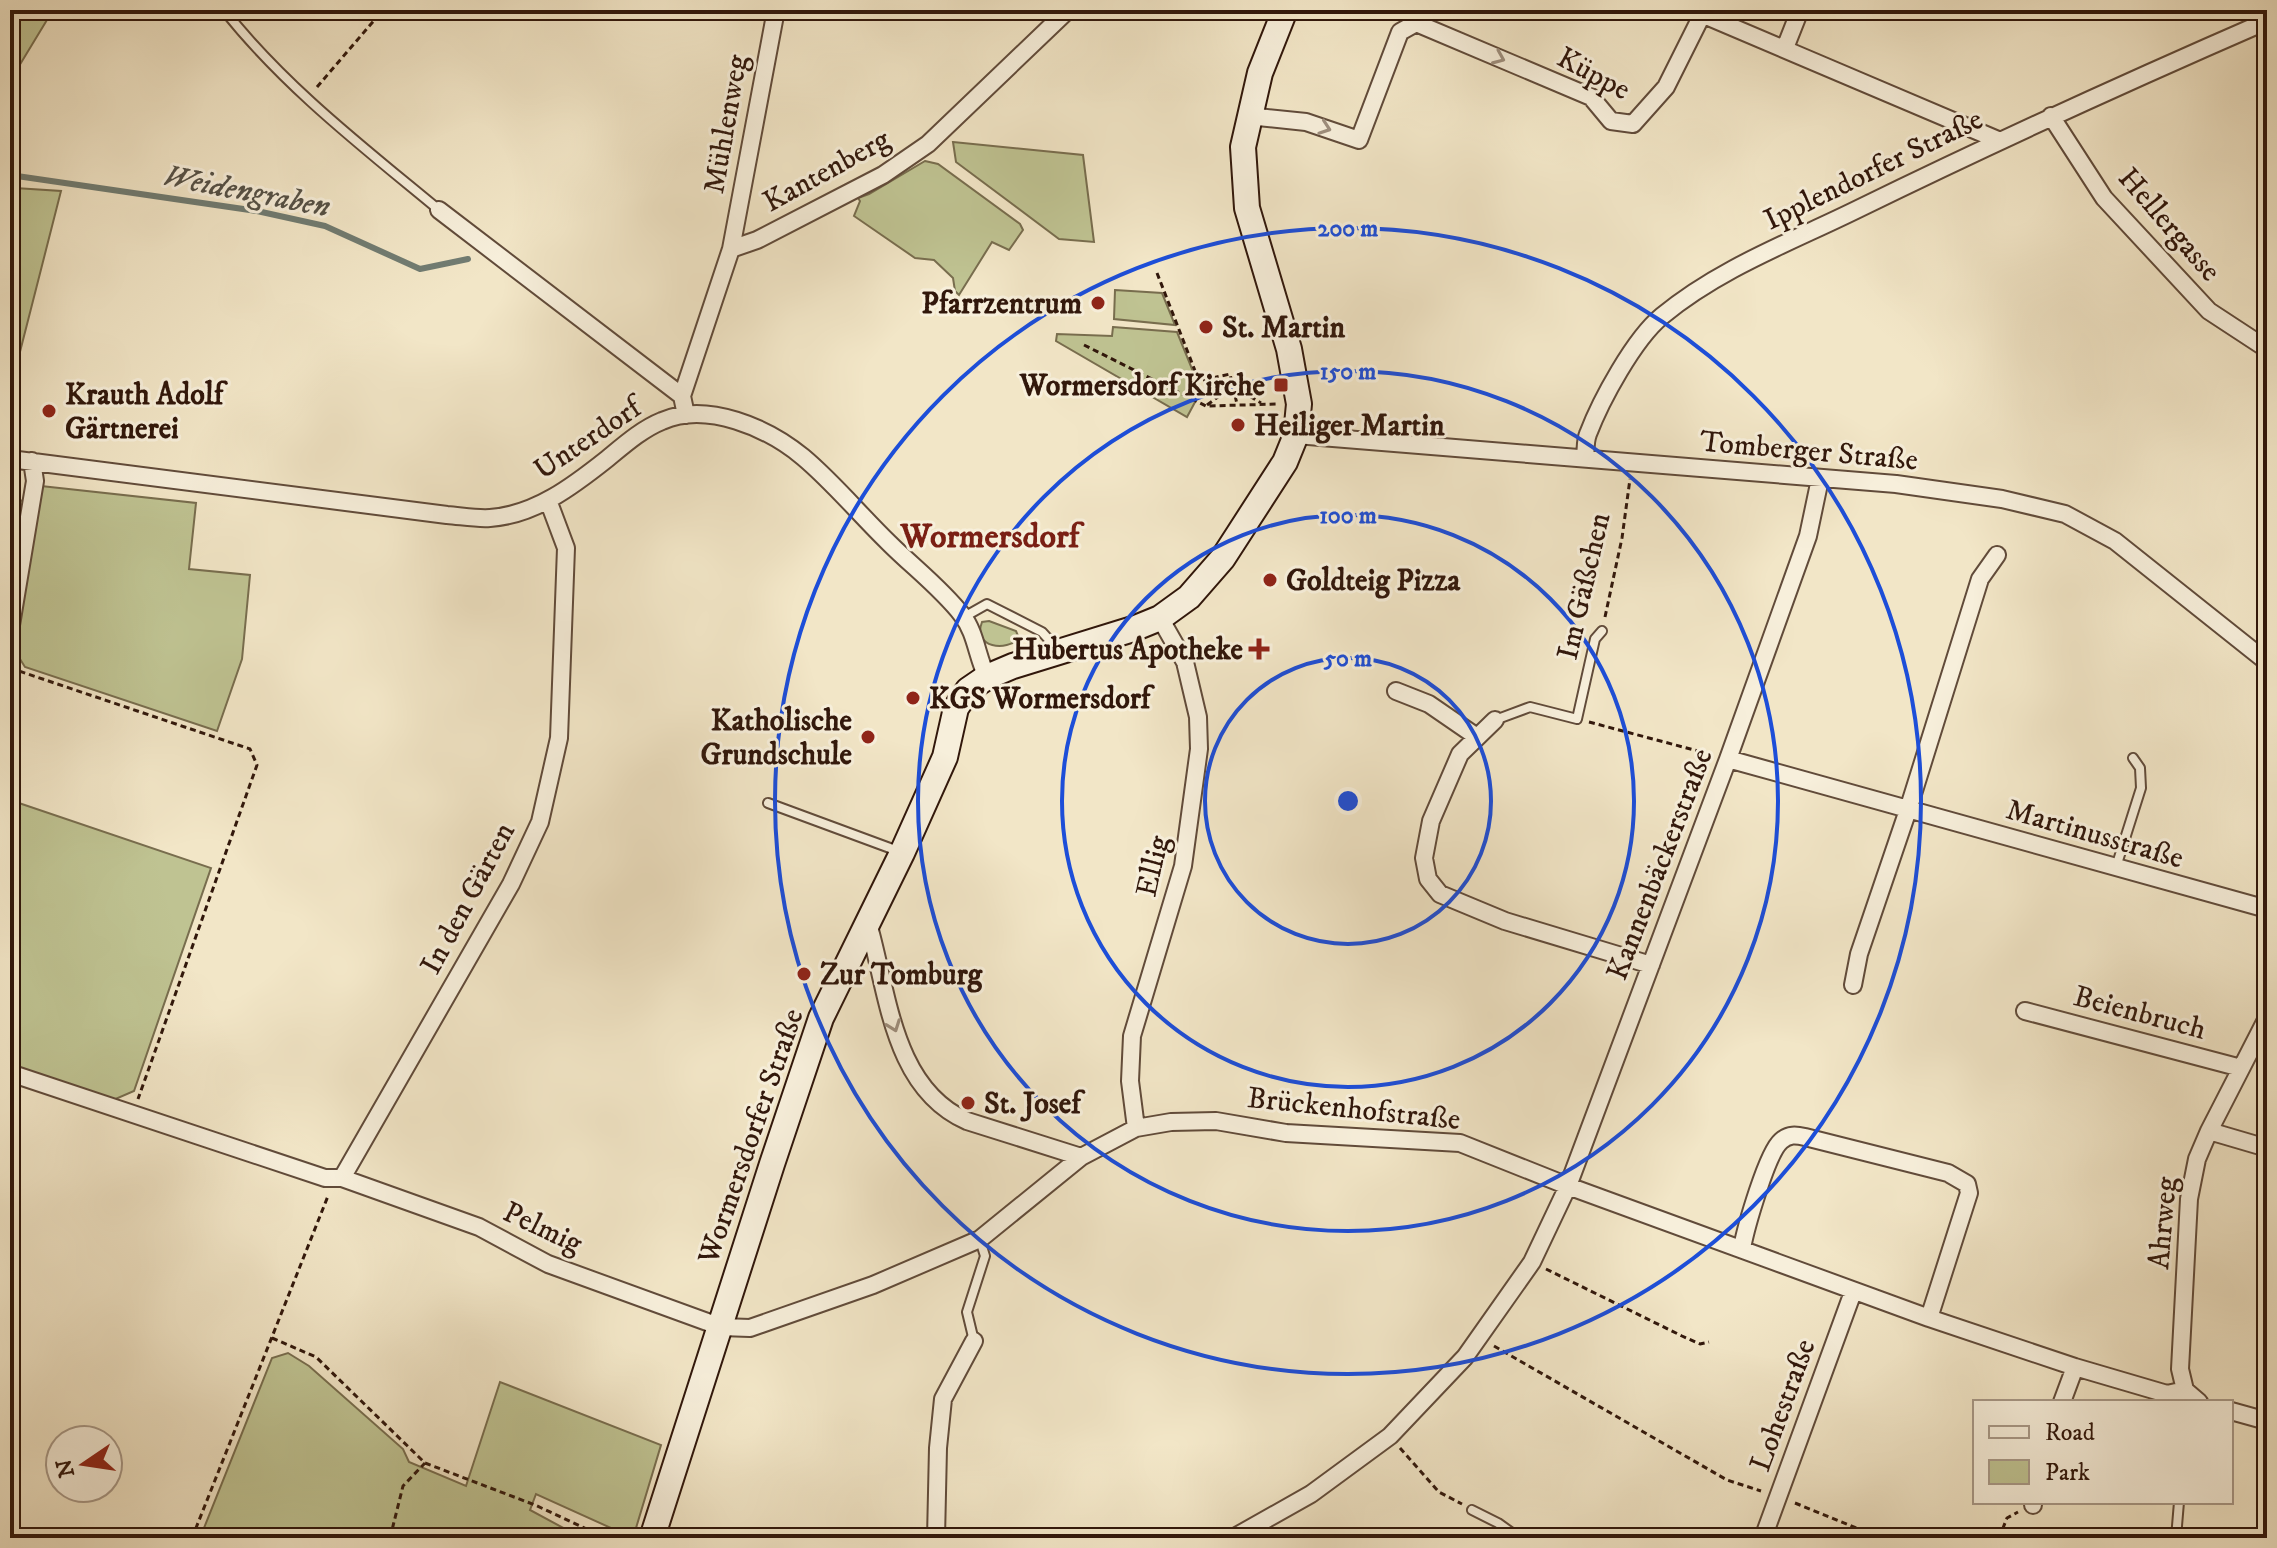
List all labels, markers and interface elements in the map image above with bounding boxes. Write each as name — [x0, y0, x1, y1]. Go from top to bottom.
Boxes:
street label: Küppe — [1550, 40, 1636, 109]
one-way arrow — [1491, 49, 1505, 65]
street label: Mühlenweg — [696, 52, 757, 197]
street label: Ipplendorfer Straße — [1758, 101, 1989, 239]
one-way arrow — [1317, 119, 1331, 135]
street label: Kantenberg — [757, 121, 897, 221]
water label: Weidengraben — [160, 156, 333, 228]
street label: Hellergasse — [2109, 161, 2228, 289]
text: 200 m — [1318, 214, 1378, 244]
place label: Pfarrzentrum — [921, 286, 1082, 323]
marker: Pfarrzentrum — [1089, 294, 1107, 312]
place label: St. Martin — [1222, 310, 1346, 347]
marker: St. Martin — [1197, 318, 1215, 336]
text: 150 m — [1320, 357, 1376, 387]
place label: Wormersdorf Kirche — [1019, 368, 1266, 405]
marker: Wormersdorf Kirche — [1272, 376, 1290, 394]
place label: Krauth Adolf Gärtnerei — [65, 377, 229, 448]
street label: Unterdorf — [527, 388, 652, 488]
marker: Krauth Adolf Gärtnerei — [40, 402, 58, 420]
place label: Heiliger Martin — [1254, 408, 1445, 445]
marker: Heiliger Martin — [1229, 416, 1247, 434]
street label: Tomberger Straße — [1698, 424, 1919, 479]
text: 100 m — [1319, 501, 1377, 531]
street label: Im Gäßchen — [1550, 509, 1619, 664]
district label: Wormersdorf — [900, 516, 1086, 558]
place label: Goldteig Pizza — [1286, 563, 1461, 600]
marker: Goldteig Pizza — [1261, 571, 1279, 589]
place label: Hubertus Apotheke — [1012, 632, 1244, 669]
marker: Hubertus Apotheke — [1250, 640, 1268, 658]
text: 50 m — [1323, 644, 1372, 674]
place label: KGS Wormersdorf — [929, 681, 1156, 718]
marker: KGS Wormersdorf — [904, 689, 922, 707]
place label: Katholische Grundschule — [701, 703, 853, 774]
marker: Katholische Grundschule — [859, 728, 877, 746]
street label: Kannenbäckerstraße — [1599, 743, 1722, 986]
centre of rings — [1334, 787, 1362, 815]
street label: Martinusstraße — [2002, 791, 2188, 877]
street label: In den Gärten — [413, 816, 524, 981]
street label: Ellig — [1129, 832, 1179, 901]
place label: Zur Tomburg — [820, 957, 984, 994]
marker: Zur Tomburg — [795, 965, 813, 983]
street label: Beienbruch — [2069, 978, 2210, 1049]
street label: Wormersdorfer Straße — [690, 1004, 812, 1270]
one-way arrow — [884, 1018, 900, 1032]
street label: Brückenhofstraße — [1246, 1080, 1462, 1139]
place label: St. Josef — [984, 1086, 1086, 1123]
marker: St. Josef — [959, 1094, 977, 1112]
street label: Ahrweg — [2141, 1175, 2186, 1271]
street label: Pelmig — [497, 1194, 588, 1263]
street label: Lohestraße — [1742, 1334, 1824, 1477]
legend — [1973, 1400, 2233, 1504]
text: Road — [2045, 1418, 2095, 1448]
north arrow — [44, 1424, 124, 1504]
text: N — [51, 1456, 81, 1480]
text: Park — [2045, 1458, 2090, 1488]

